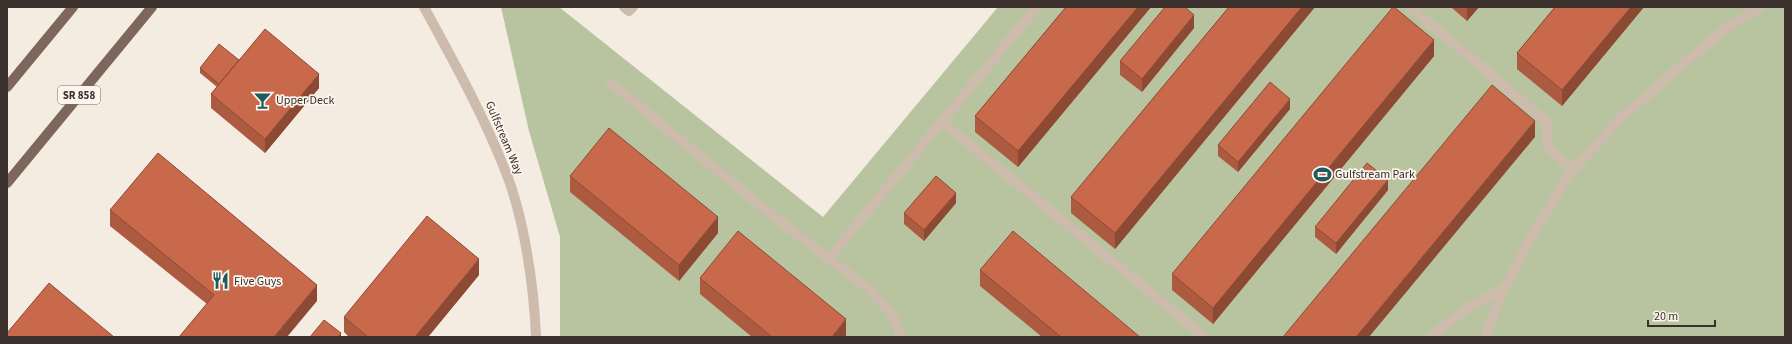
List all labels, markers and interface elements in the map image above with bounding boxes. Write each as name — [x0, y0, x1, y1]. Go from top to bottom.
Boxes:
road number: SR 858 — [58, 86, 100, 104]
bar icon: Upper Deck — [253, 90, 273, 110]
place label: Upper Deck — [276, 92, 334, 109]
street label: Gulfstream Way — [481, 99, 527, 178]
sports icon: Gulfstream Park — [1312, 164, 1332, 184]
place label: Gulfstream Park — [1335, 166, 1415, 183]
restaurant icon: Five Guys — [211, 271, 231, 291]
place label: Five Guys — [234, 273, 281, 290]
scale bar — [1648, 302, 1715, 328]
text: 20 m — [1654, 308, 1678, 325]

